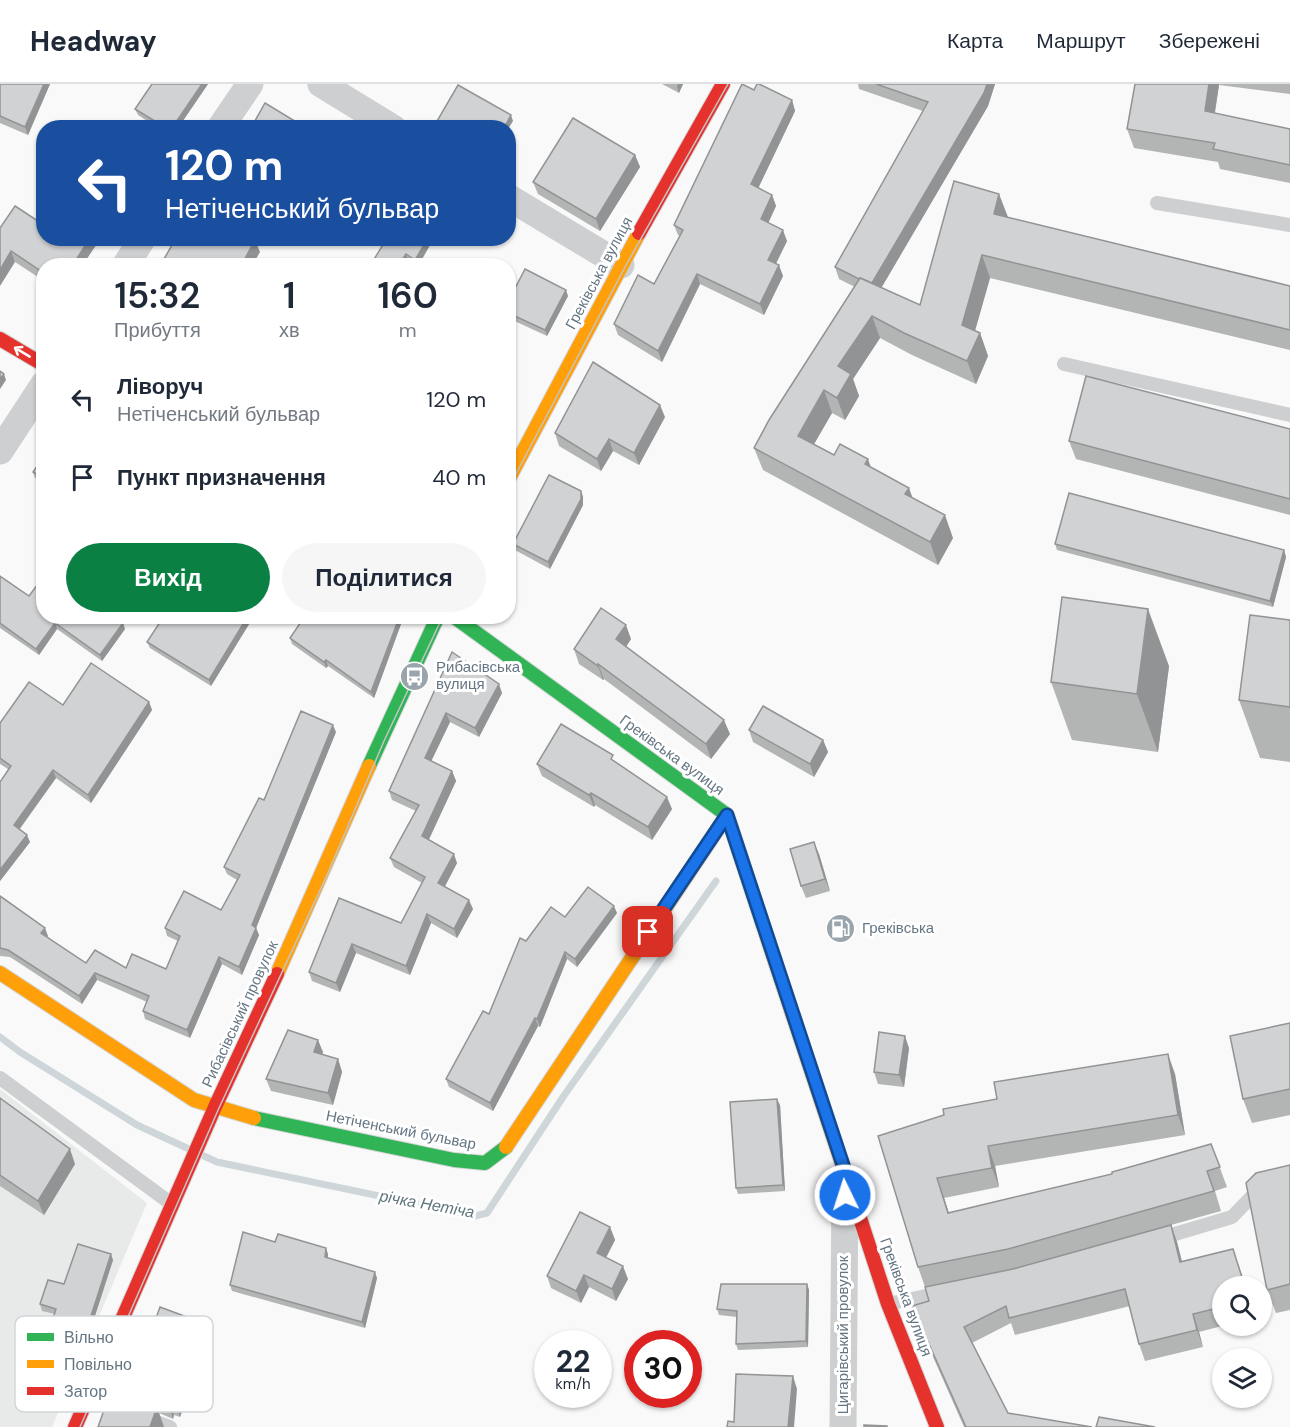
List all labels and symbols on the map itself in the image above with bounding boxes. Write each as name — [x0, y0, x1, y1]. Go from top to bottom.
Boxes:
street label: Греківська вулиця — [561, 213, 637, 333]
one-way arrow — [14, 346, 31, 358]
place label: Рибасівська вулиця — [436, 657, 521, 694]
bus stop icon: Рибасівська вулиця — [399, 660, 431, 692]
street label: Греківська вулиця — [616, 710, 728, 800]
pin — [622, 906, 673, 957]
fuel station icon: Греківська — [825, 912, 857, 944]
place label: Греківська — [862, 918, 935, 938]
street label: Рибасівський провулок — [197, 937, 283, 1091]
street label: Нетіченський бульвар — [324, 1106, 478, 1154]
position arrow — [813, 1163, 877, 1227]
water label: річка Нетіча — [377, 1185, 476, 1223]
street label: Греківська вулиця — [875, 1235, 937, 1359]
street label: Цигарівський провулок — [833, 1255, 853, 1414]
legend — [15, 1316, 213, 1412]
text: Вільно — [64, 1327, 114, 1348]
speed limit sign: 30 — [624, 1330, 702, 1408]
text: Повільно — [64, 1354, 132, 1375]
text: Затор — [64, 1381, 107, 1402]

